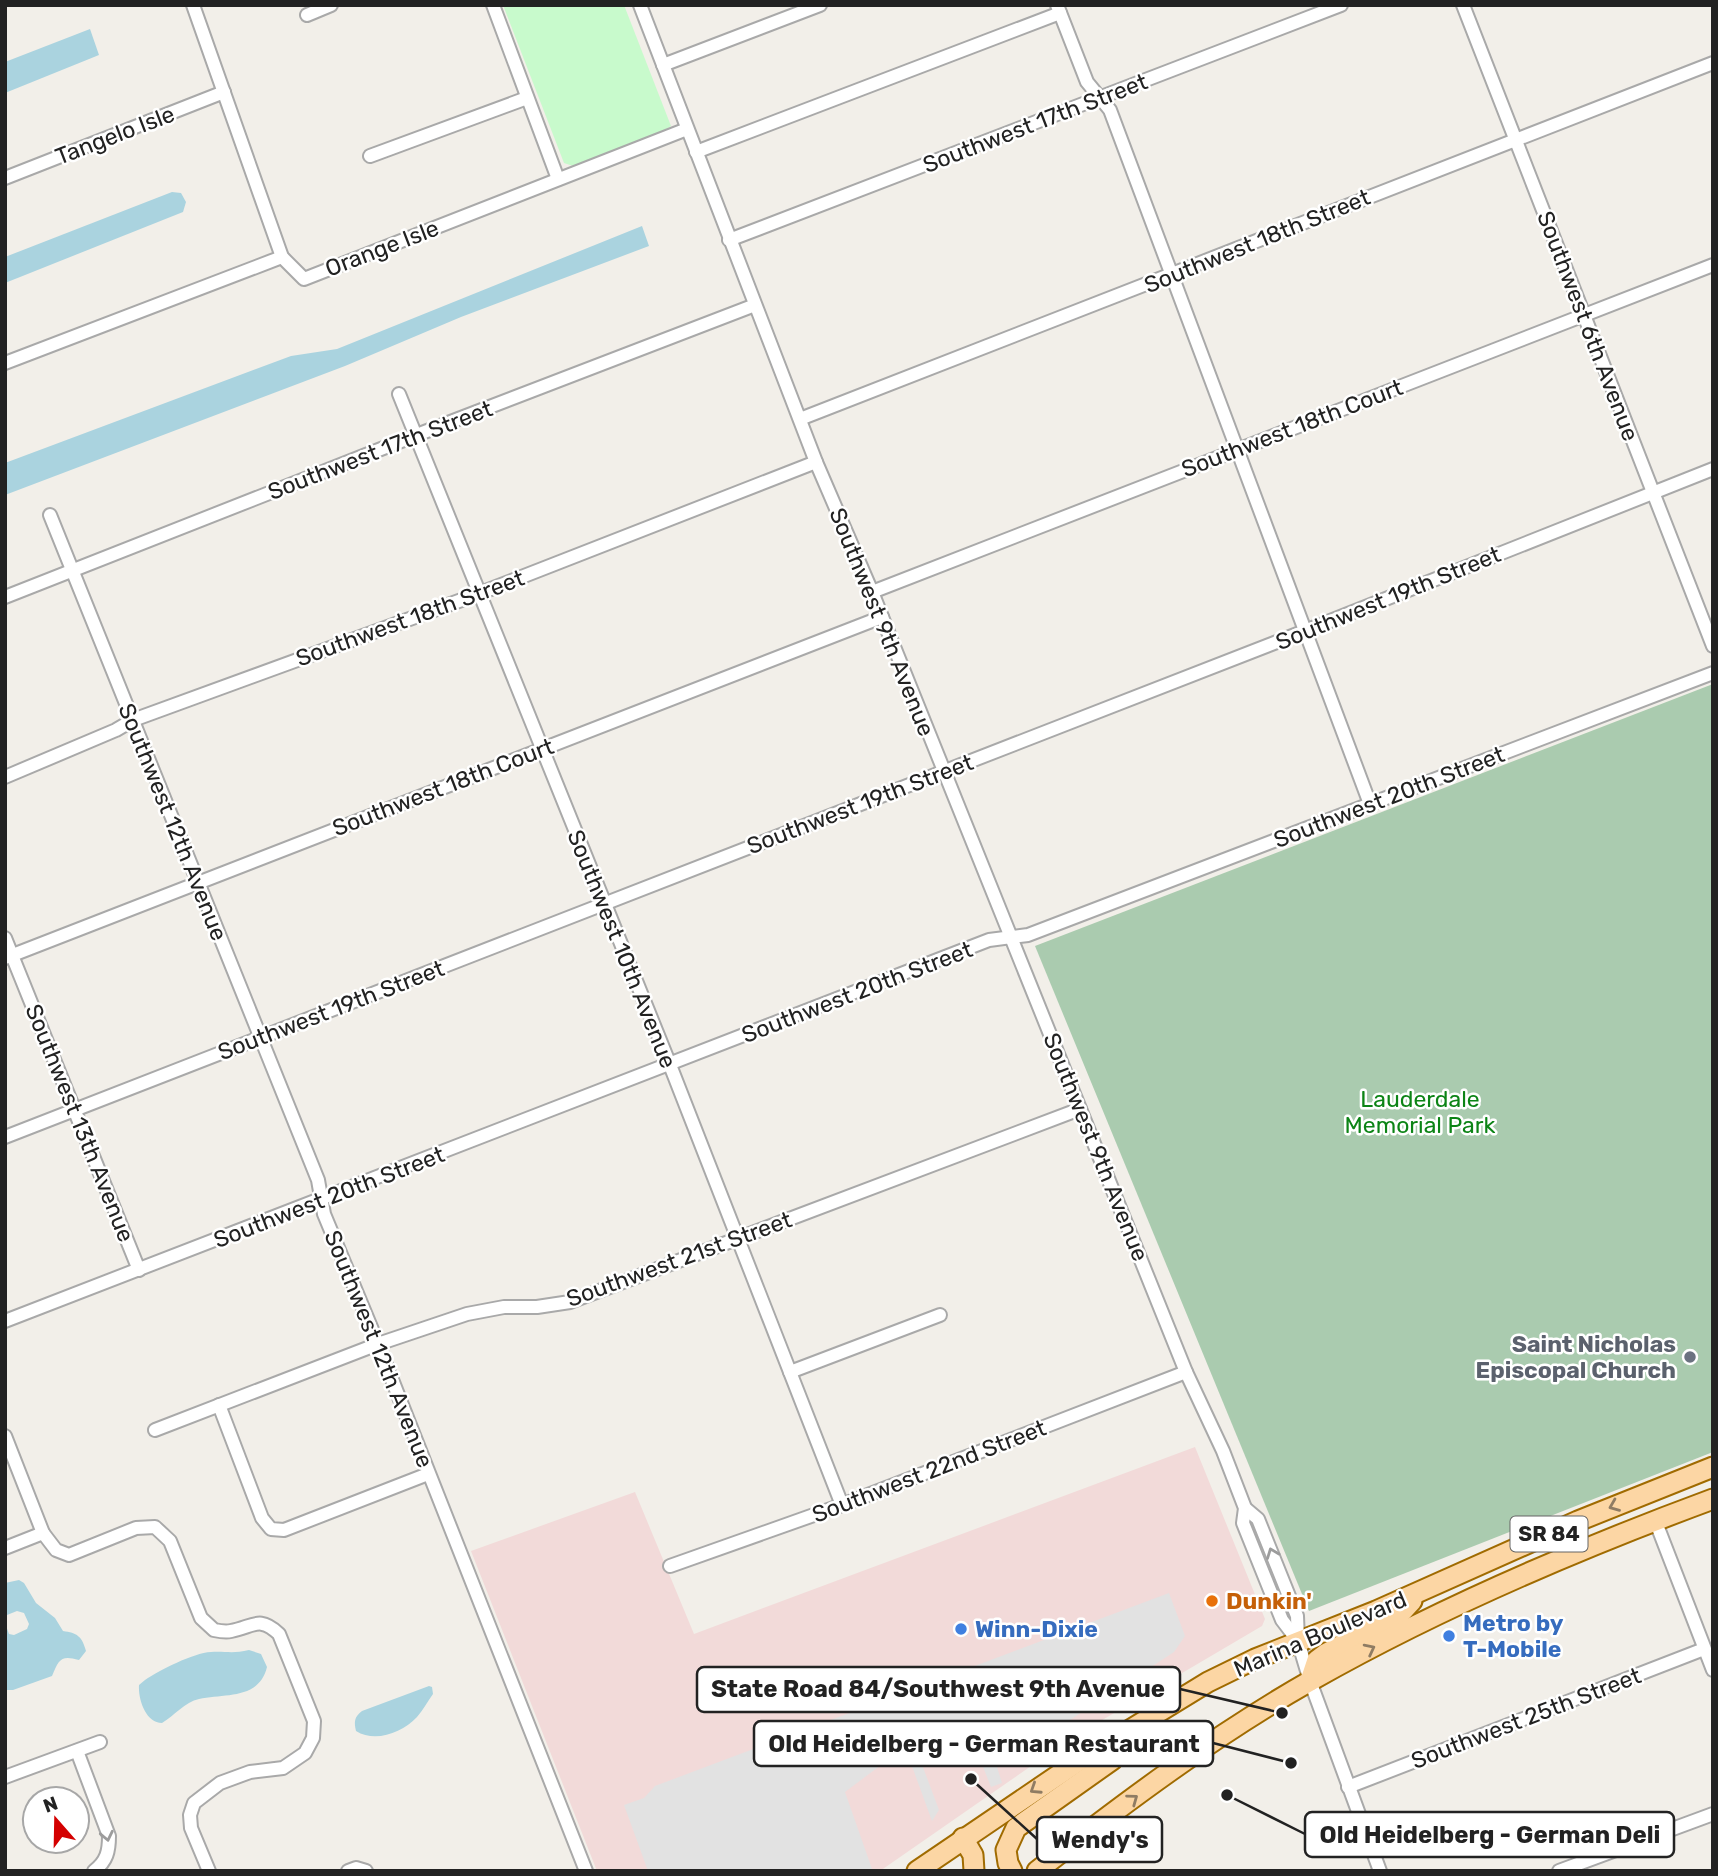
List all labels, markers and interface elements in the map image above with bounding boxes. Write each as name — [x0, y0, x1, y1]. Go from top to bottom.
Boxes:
street label: Southwest 17th Street — [919, 67, 1151, 179]
street label: Tangelo Isle — [51, 99, 179, 171]
street label: Southwest 18th Street — [1140, 183, 1374, 299]
street label: Southwest 6th Avenue — [1531, 207, 1645, 445]
street label: Orange Isle — [321, 214, 443, 282]
street label: Southwest 18th Court — [1177, 373, 1407, 483]
street label: Southwest 17th Street — [264, 394, 496, 506]
street label: Southwest 9th Avenue — [823, 504, 941, 740]
street label: Southwest 19th Street — [1271, 540, 1505, 656]
street label: Southwest 18th Street — [292, 564, 528, 672]
street label: Southwest 12th Avenue — [113, 699, 233, 945]
street label: Southwest 18th Court — [328, 732, 558, 842]
street label: Southwest 20th Street — [1270, 740, 1508, 854]
street label: Southwest 19th Street — [743, 748, 977, 860]
street label: Southwest 10th Avenue — [561, 826, 683, 1072]
street label: Southwest 20th Street — [738, 935, 976, 1049]
street label: Southwest 19th Street — [214, 954, 448, 1066]
street label: Southwest 13th Avenue — [19, 1000, 141, 1246]
street label: Southwest 9th Avenue — [1037, 1029, 1155, 1265]
park label: Lauderdale Memorial Park — [1345, 1085, 1496, 1139]
street label: Southwest 20th Street — [210, 1140, 448, 1254]
street label: Southwest 21st Street — [563, 1205, 795, 1313]
street label: Southwest 12th Avenue — [319, 1226, 439, 1472]
place label: Saint Nicholas Episcopal Church — [1476, 1330, 1676, 1384]
marker: Saint Nicholas Episcopal Church — [1682, 1349, 1698, 1365]
street label: Southwest 22nd Street — [808, 1413, 1050, 1529]
one-way arrow — [1609, 1498, 1622, 1512]
road number: SR 84 — [1510, 1516, 1588, 1552]
one-way arrow — [1266, 1547, 1280, 1559]
street label: Marina Boulevard — [1229, 1585, 1411, 1683]
place label: Dunkin' — [1226, 1587, 1312, 1615]
marker: Dunkin' — [1204, 1593, 1220, 1609]
place label: Metro by T-Mobile — [1463, 1609, 1564, 1663]
place label: Winn-Dixie — [975, 1615, 1098, 1643]
marker: Winn-Dixie — [953, 1621, 969, 1637]
marker: Metro by T-Mobile — [1441, 1628, 1457, 1644]
one-way arrow — [1363, 1644, 1375, 1658]
street label: Southwest 25th Street — [1407, 1661, 1645, 1775]
callout: State Road 84/Southwest 9th Avenue — [697, 1667, 1180, 1712]
text: State Road 84/Southwest 9th Avenue — [711, 1675, 1165, 1703]
callout: Old Heidelberg - German Restaurant — [754, 1721, 1213, 1766]
text: Old Heidelberg - German Restaurant — [768, 1730, 1200, 1758]
one-way arrow — [1030, 1781, 1043, 1794]
north arrow — [21, 1785, 91, 1855]
text: N — [40, 1791, 61, 1818]
one-way arrow — [1125, 1795, 1138, 1807]
callout: Old Heidelberg - German Deli — [1305, 1812, 1674, 1857]
callout: Wendy's — [1037, 1817, 1162, 1862]
text: Old Heidelberg - German Deli — [1320, 1821, 1660, 1849]
text: Wendy's — [1051, 1826, 1149, 1854]
one-way arrow — [98, 1830, 113, 1842]

